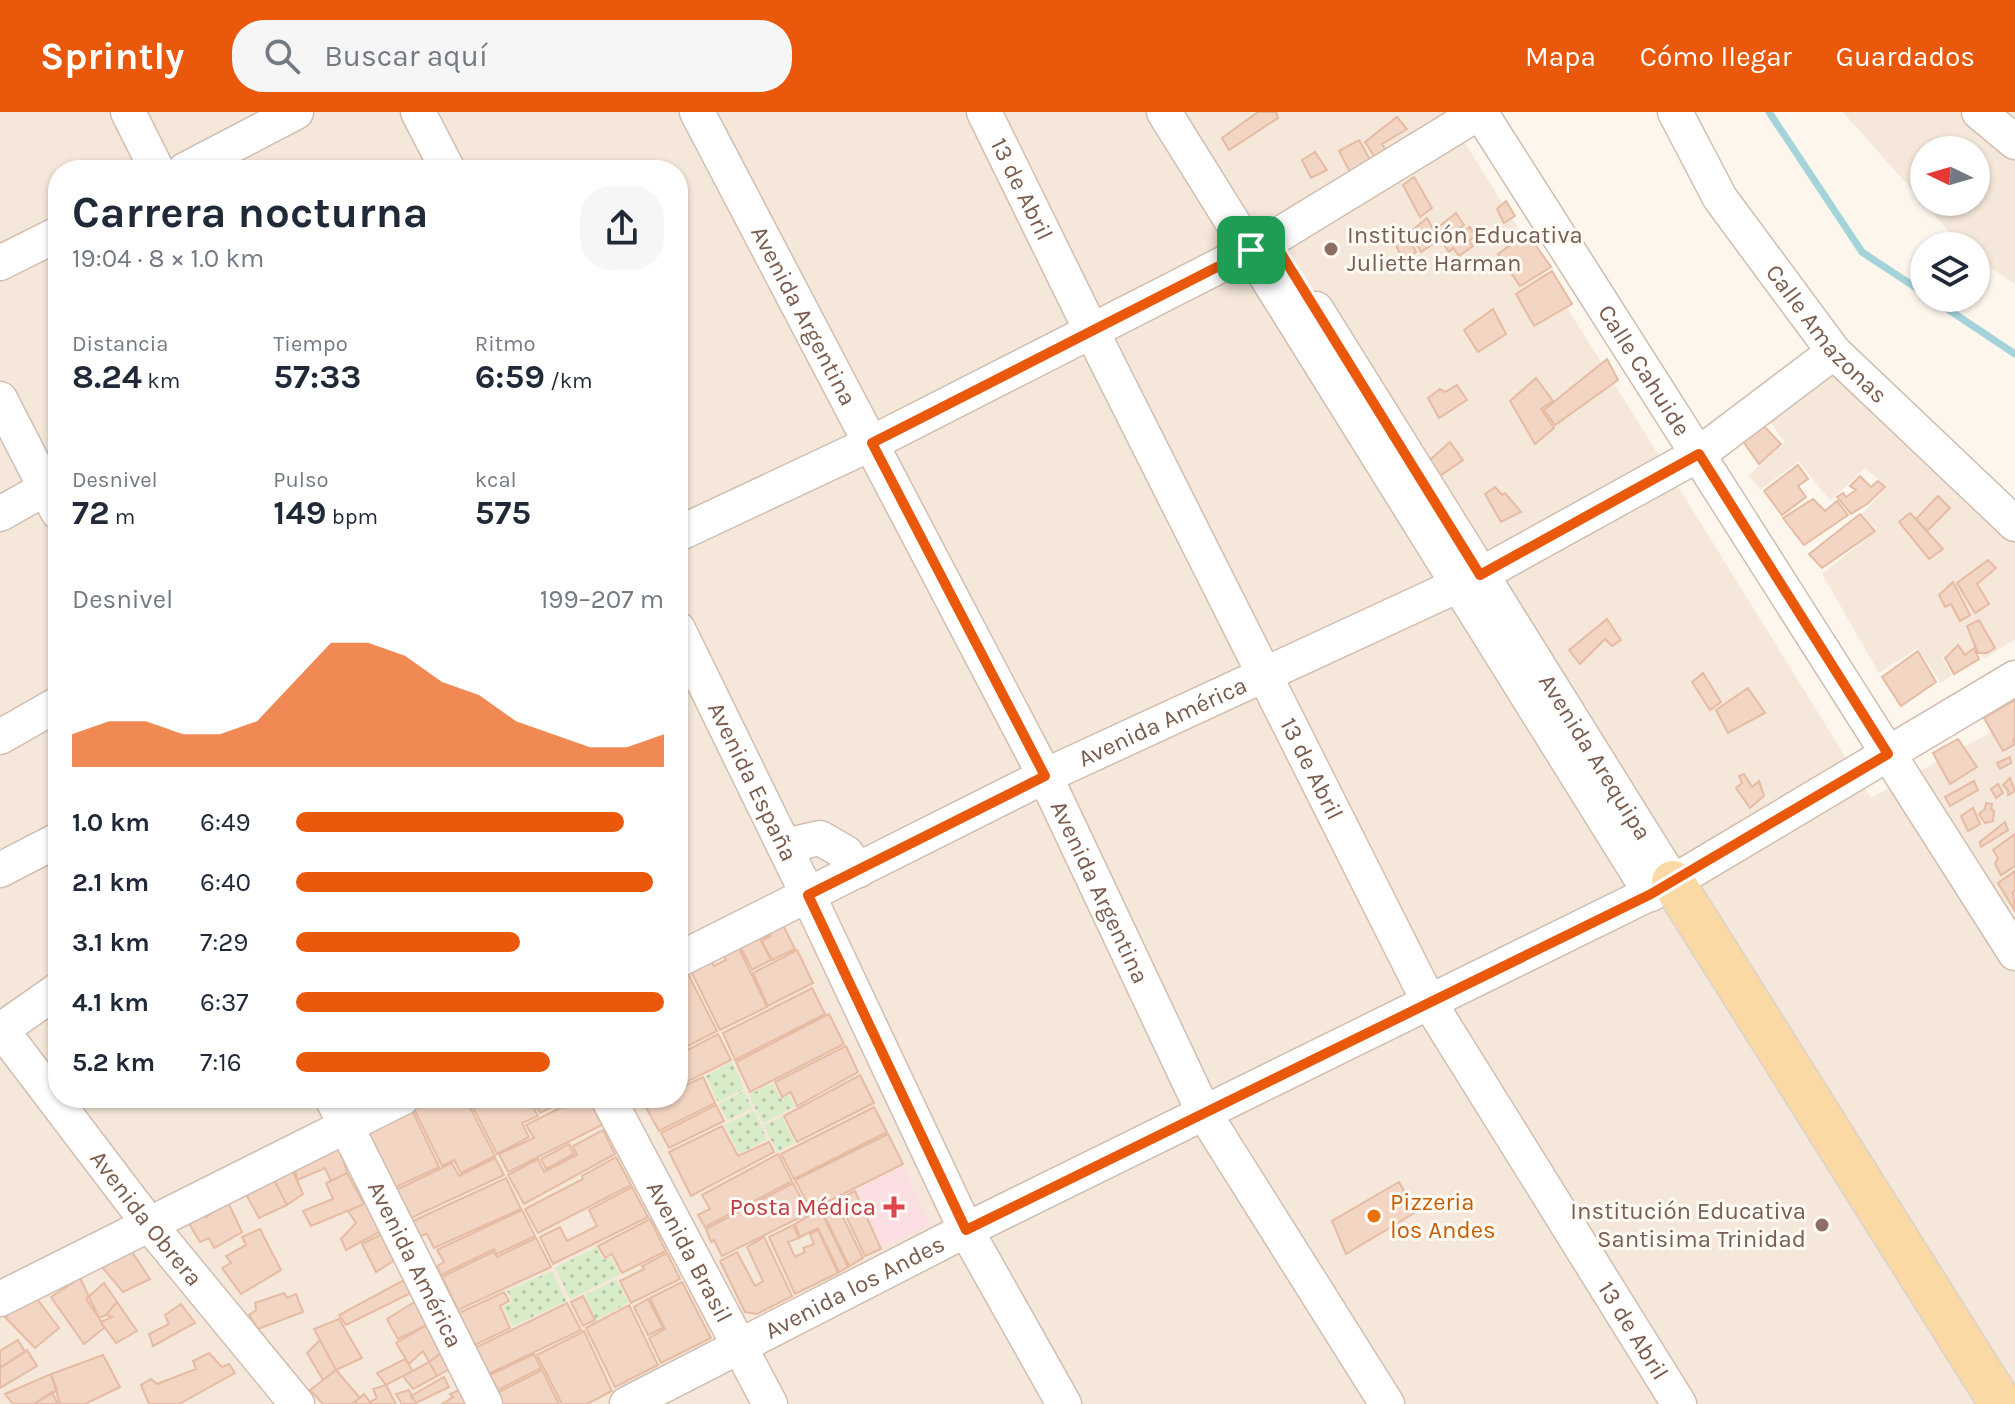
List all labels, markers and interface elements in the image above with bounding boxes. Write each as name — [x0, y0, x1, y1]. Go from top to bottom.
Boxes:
search box — [232, 20, 792, 92]
text: Sprintly — [40, 34, 184, 79]
icon: search — [260, 34, 304, 78]
text: Buscar aquí — [324, 38, 488, 74]
text: Mapa — [1525, 40, 1596, 73]
text: Cómo llegar — [1640, 40, 1792, 73]
text: Guardados — [1836, 40, 1975, 73]
street label: 13 de Abril — [985, 133, 1059, 245]
north arrow — [1910, 136, 1990, 216]
map controls — [1910, 136, 1990, 312]
button: share — [580, 186, 664, 270]
text: Carrera nocturna — [72, 187, 429, 238]
pin — [1217, 216, 1285, 284]
street label: Avenida Argentina — [745, 221, 862, 410]
place label: Institución Educativa Juliette Harman — [1347, 221, 1583, 277]
icon: arrive — [1229, 228, 1273, 272]
button: layers — [1910, 232, 1990, 312]
marker: Institución Educativa Juliette Harman — [1322, 240, 1340, 258]
text: 19:04 · 8 × 1.0 km — [72, 243, 264, 274]
street label: Calle Amazonas — [1760, 259, 1893, 409]
street label: Calle Cahuide — [1592, 299, 1696, 441]
text: Distancia — [72, 331, 168, 357]
text: Tiempo — [273, 331, 348, 357]
text: Ritmo — [475, 331, 536, 357]
text: 8.24 — [72, 357, 142, 397]
text: 57:33 — [273, 357, 362, 397]
text: 6:59 — [475, 357, 545, 397]
text: km — [142, 368, 180, 394]
text: /km — [545, 368, 593, 394]
text: Desnivel — [72, 467, 158, 493]
text: Pulso — [273, 467, 329, 493]
text: kcal — [475, 467, 517, 493]
text: 72 — [72, 493, 110, 533]
text: 149 — [273, 493, 326, 533]
text: 575 — [475, 493, 531, 533]
text: m — [110, 504, 135, 530]
text: bpm — [326, 504, 378, 530]
text: Desnivel — [72, 584, 173, 615]
text: 199–207 m — [540, 584, 664, 615]
street label: Avenida Arequipa — [1533, 669, 1657, 845]
street label: Avenida América — [1074, 671, 1251, 773]
street label: Avenida España — [702, 698, 803, 866]
street label: 13 de Abril — [1274, 713, 1349, 825]
street label: Avenida Argentina — [1045, 796, 1155, 988]
text: 1.0 km — [72, 807, 150, 838]
text: 6:49 — [200, 807, 250, 838]
text: 2.1 km — [72, 867, 149, 898]
text: 6:40 — [200, 867, 251, 898]
text: 3.1 km — [72, 927, 150, 958]
text: 7:29 — [200, 927, 248, 958]
text: 4.1 km — [72, 987, 149, 1018]
text: 6:37 — [200, 987, 248, 1018]
text: 5.2 km — [72, 1047, 155, 1078]
text: 7:16 — [200, 1047, 242, 1078]
street label: Avenida Obrera — [84, 1145, 208, 1292]
street label: Avenida América — [362, 1176, 469, 1352]
street label: Avenida Brasil — [641, 1176, 738, 1327]
place label: Pizzeria los Andes — [1390, 1188, 1496, 1244]
place label: Posta Médica — [729, 1193, 876, 1221]
marker: Posta Médica — [883, 1196, 905, 1218]
place label: Institución Educativa Santisima Trinidad — [1570, 1197, 1806, 1253]
marker: Pizzeria los Andes — [1365, 1207, 1383, 1225]
marker: Institución Educativa Santisima Trinidad — [1813, 1216, 1831, 1234]
street label: Avenida los Andes — [760, 1229, 949, 1345]
street label: 13 de Abril — [1592, 1276, 1674, 1385]

